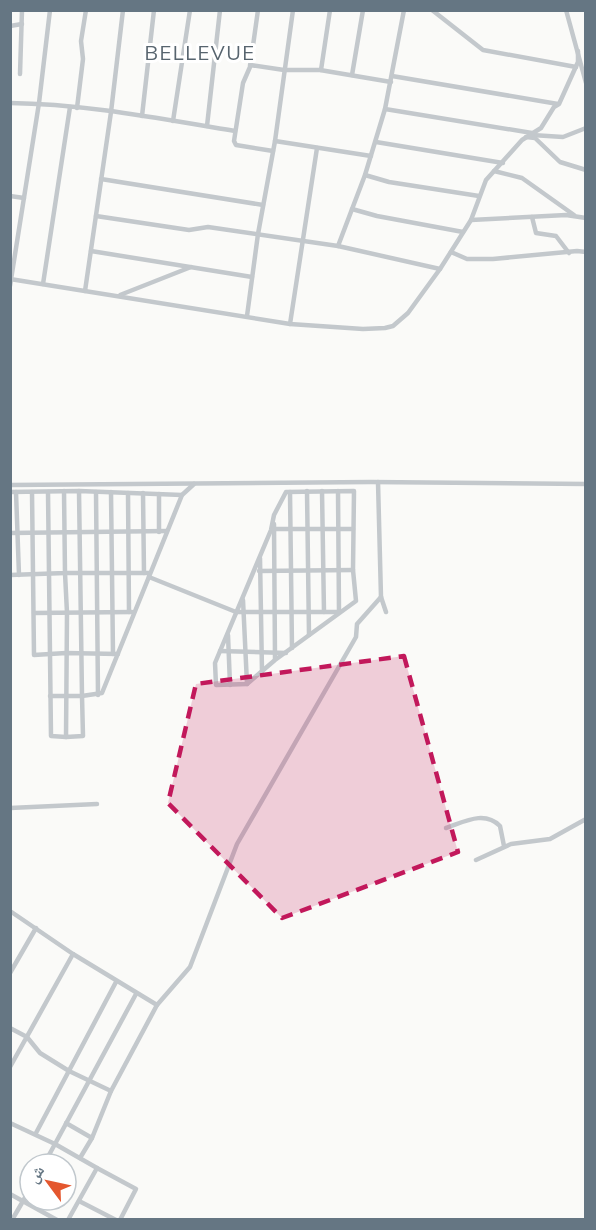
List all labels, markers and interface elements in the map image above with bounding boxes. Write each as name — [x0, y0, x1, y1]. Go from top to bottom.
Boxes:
district label: BELLEVUE — [144, 40, 256, 65]
north arrow — [18, 1152, 78, 1212]
text: ش — [22, 1161, 48, 1186]

